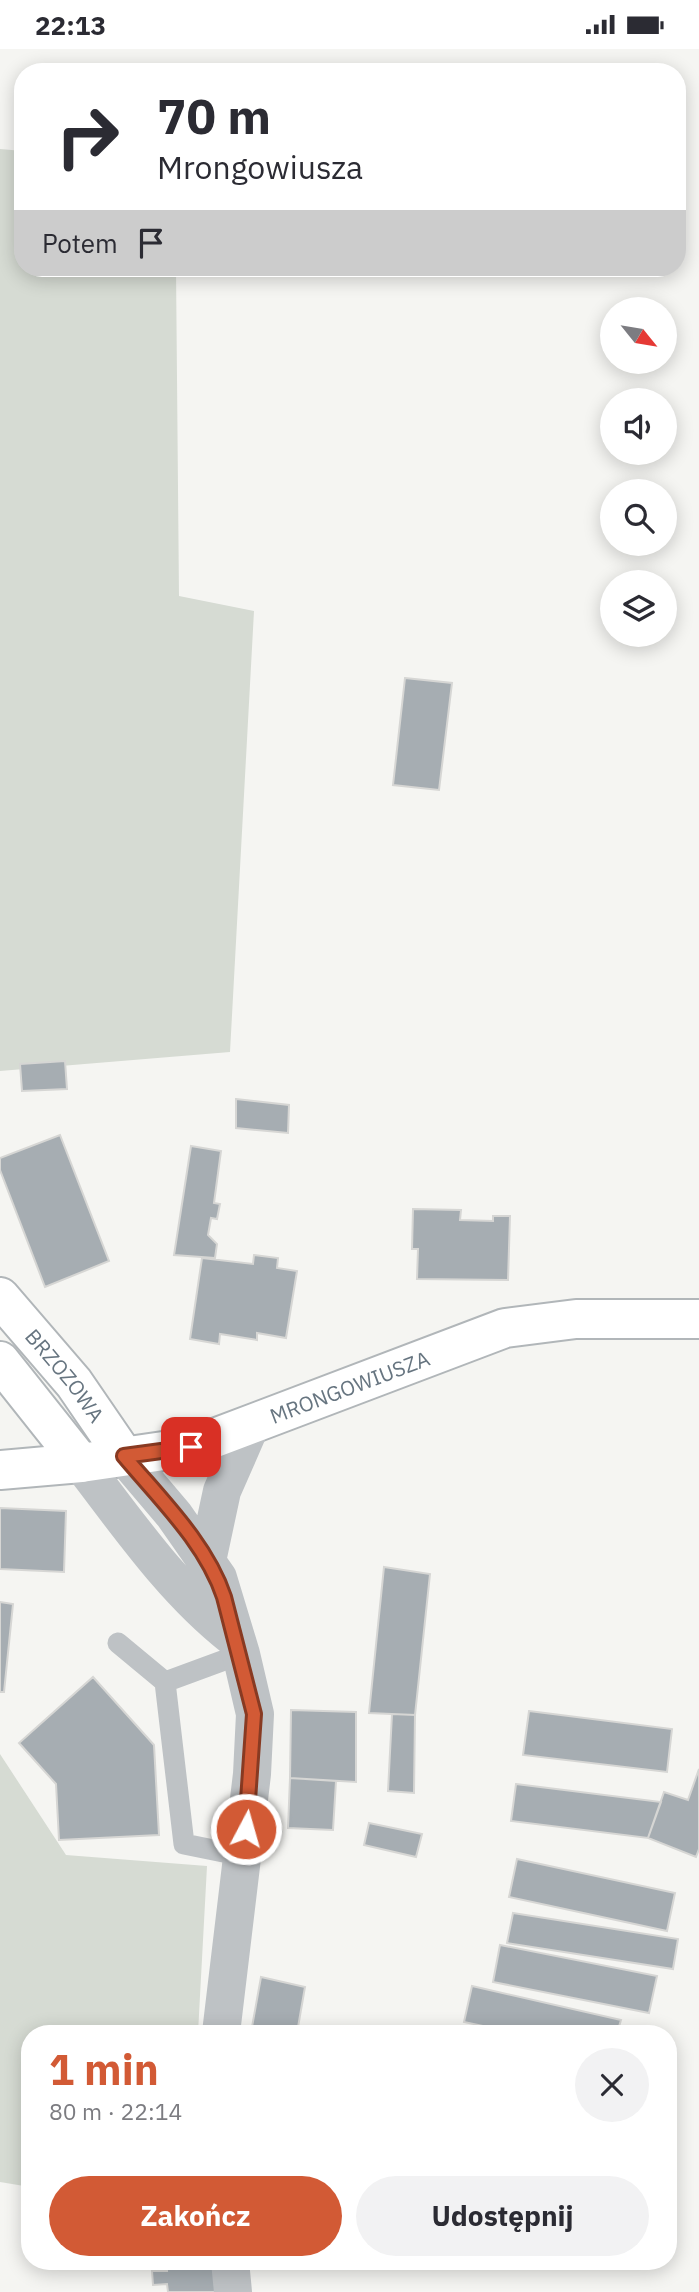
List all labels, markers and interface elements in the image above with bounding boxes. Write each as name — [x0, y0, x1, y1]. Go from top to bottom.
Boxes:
text: 22:13 — [35, 8, 106, 42]
text: 70 m — [157, 84, 271, 147]
icon: right — [42, 91, 133, 182]
text: Mrongowiusza — [157, 146, 363, 188]
icon: arrive — [132, 224, 170, 262]
text: Potem — [42, 226, 118, 260]
north arrow — [600, 297, 677, 375]
map controls — [600, 297, 677, 647]
button: sound — [600, 388, 677, 465]
button: search — [600, 479, 677, 556]
button: layers — [600, 570, 677, 647]
street label: BRZOZOWA — [19, 1323, 111, 1428]
street label: MRONGOWIUSZA — [266, 1344, 433, 1430]
pin — [161, 1417, 221, 1477]
icon: arrive — [172, 1428, 210, 1466]
position arrow — [209, 1792, 283, 1866]
text: 1 min — [49, 2042, 159, 2097]
button: close — [575, 2048, 649, 2122]
text: 80 m · 22:14 — [49, 2096, 182, 2126]
button: Zakończ — [49, 2176, 342, 2256]
button: Udostępnij — [356, 2176, 649, 2256]

